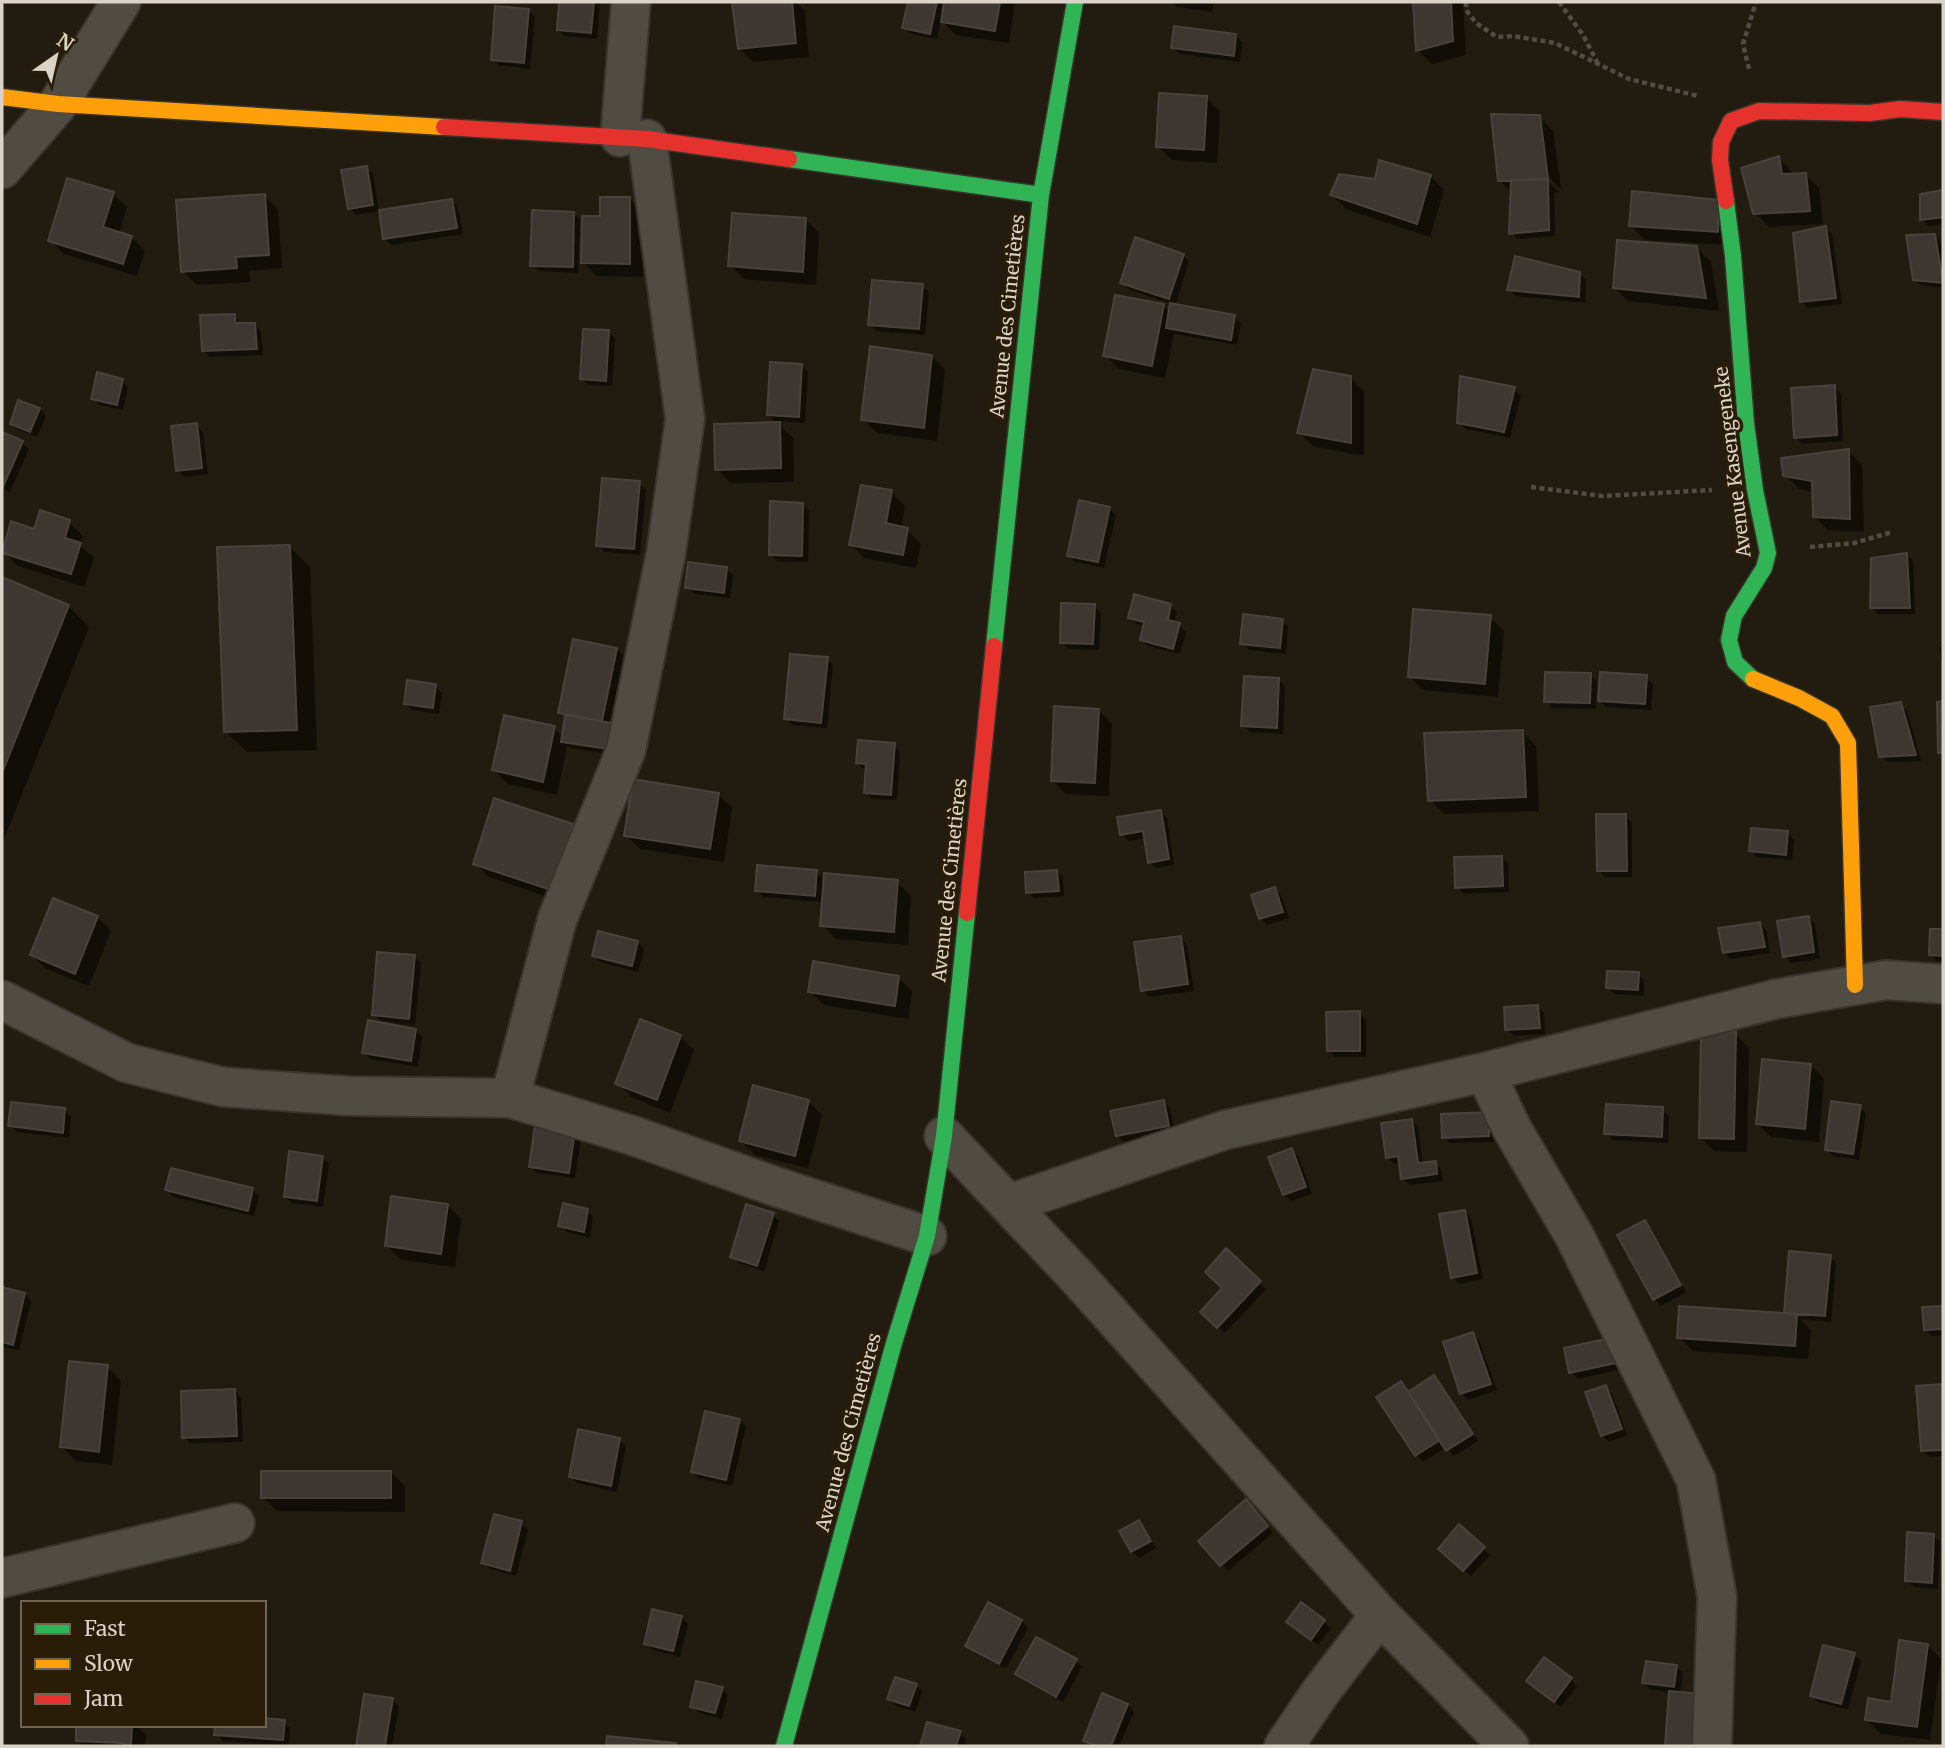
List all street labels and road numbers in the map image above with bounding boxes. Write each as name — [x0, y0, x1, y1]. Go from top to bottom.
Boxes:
street label: Avenue des Cimetières — [984, 213, 1030, 420]
street label: Avenue Kasengeneke — [1708, 365, 1756, 560]
street label: Avenue des Cimetières — [926, 777, 972, 984]
street label: Avenue des Cimetières — [810, 1330, 886, 1535]

